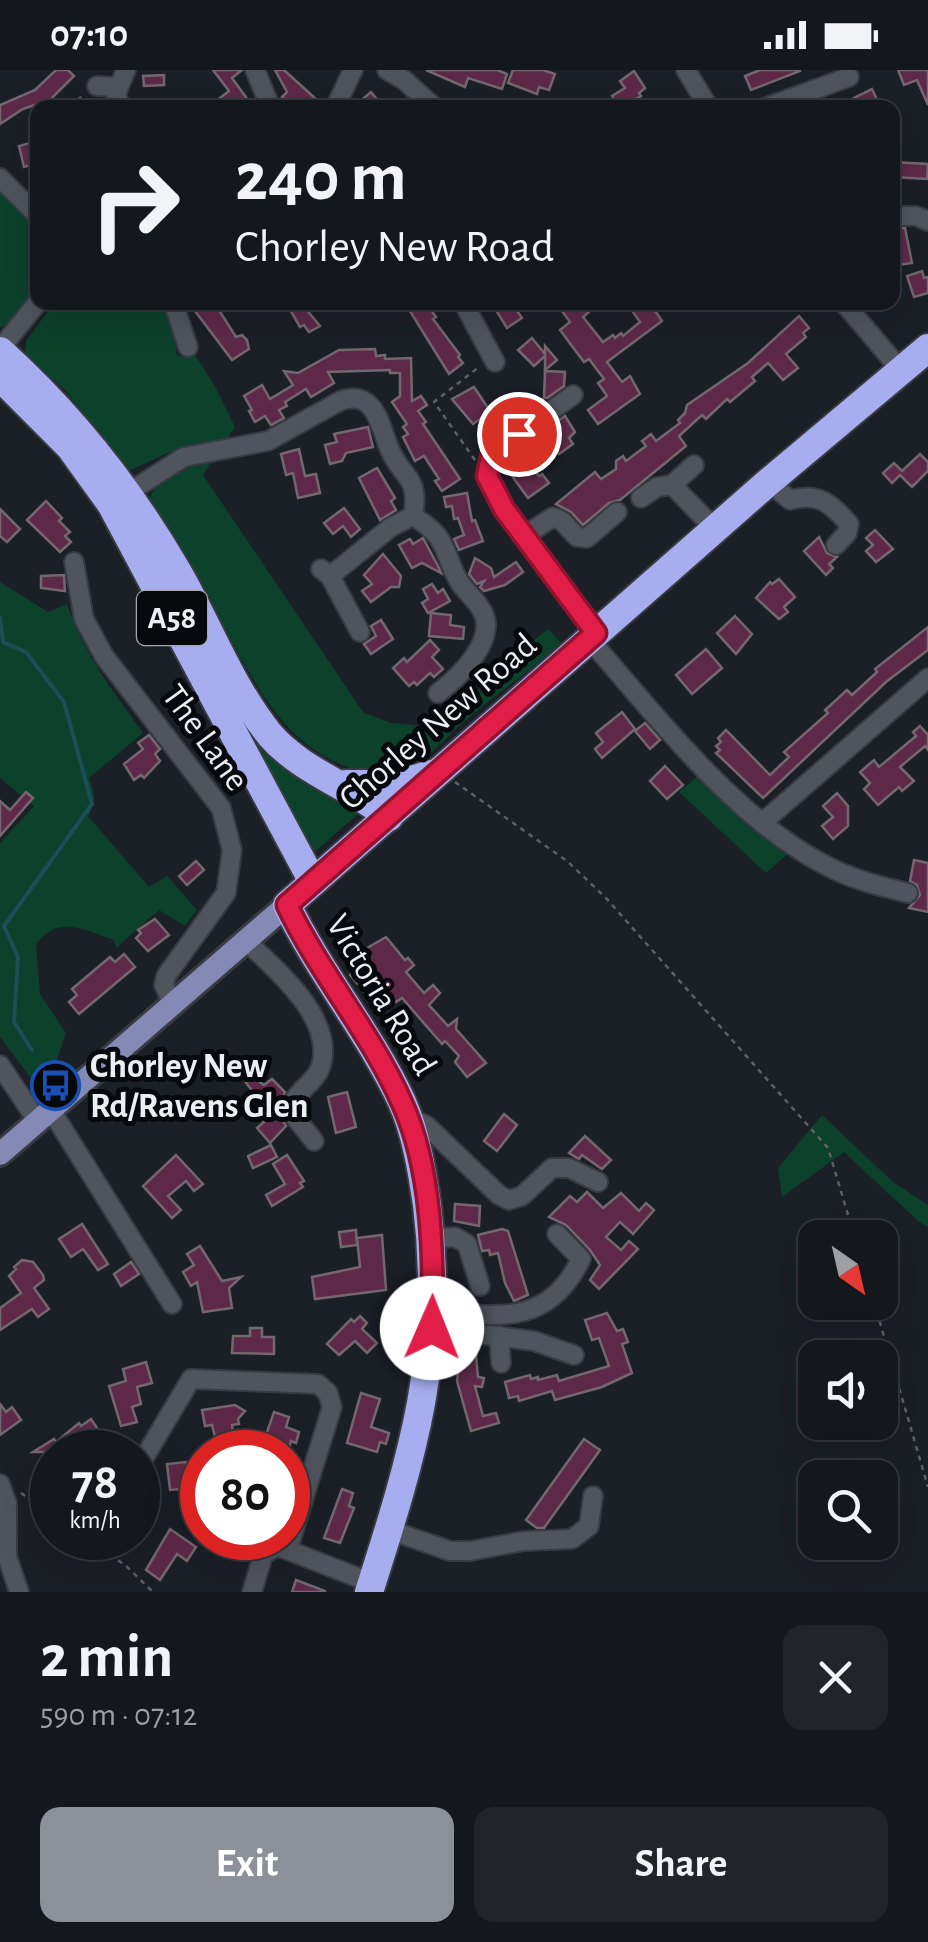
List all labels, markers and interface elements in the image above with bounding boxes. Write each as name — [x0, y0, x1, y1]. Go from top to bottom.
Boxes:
text: 07:10 — [50, 16, 128, 54]
icon: right — [70, 140, 200, 270]
text: 240 m — [235, 143, 407, 213]
text: Chorley New Road — [235, 225, 554, 270]
pin — [477, 392, 562, 477]
icon: arrive — [492, 407, 547, 462]
road number: A58 — [137, 591, 207, 645]
street label: Chorley New Road — [333, 627, 543, 817]
street label: The Lane — [155, 679, 255, 797]
street label: Victoria Road — [320, 909, 442, 1081]
place label: Chorley New Rd/Ravens Glen — [90, 1049, 308, 1124]
bus stop icon: Chorley New Rd/Ravens Glen — [29, 1060, 81, 1112]
north arrow — [798, 1220, 898, 1320]
map controls — [798, 1220, 898, 1560]
position arrow — [380, 1276, 484, 1380]
button: sound — [798, 1340, 898, 1440]
speed limit sign: 80 — [180, 1430, 310, 1560]
text: 78 — [72, 1458, 118, 1508]
button: search — [798, 1460, 898, 1560]
text: km/h — [69, 1508, 121, 1533]
button: close — [783, 1625, 888, 1730]
text: 2 min — [40, 1628, 173, 1688]
text: 590 m · 07:12 — [40, 1699, 197, 1731]
button: Exit — [40, 1807, 454, 1922]
button: Share — [474, 1807, 888, 1922]

